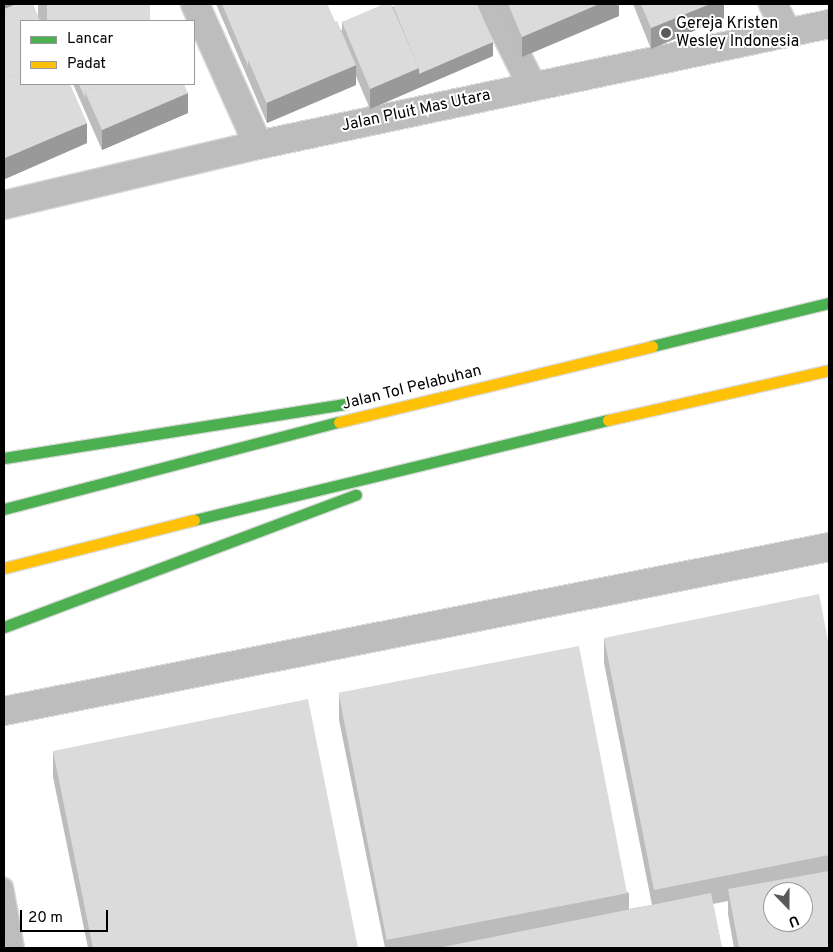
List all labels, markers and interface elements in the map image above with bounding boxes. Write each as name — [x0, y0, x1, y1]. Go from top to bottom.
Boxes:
place label: Gereja Kristen Wesley Indonesia — [676, 14, 799, 52]
legend — [20, 20, 195, 85]
marker: Gereja Kristen Wesley Indonesia — [660, 27, 672, 39]
text: Lancar — [67, 30, 113, 49]
text: Padat — [67, 55, 106, 74]
street label: Jalan Pluit Mas Utara — [340, 86, 492, 136]
street label: Jalan Tol Pelabuhan — [340, 361, 484, 415]
north arrow — [763, 882, 813, 932]
scale bar — [22, 900, 110, 932]
text: 20 m — [28, 909, 63, 928]
text: U — [786, 911, 801, 930]

